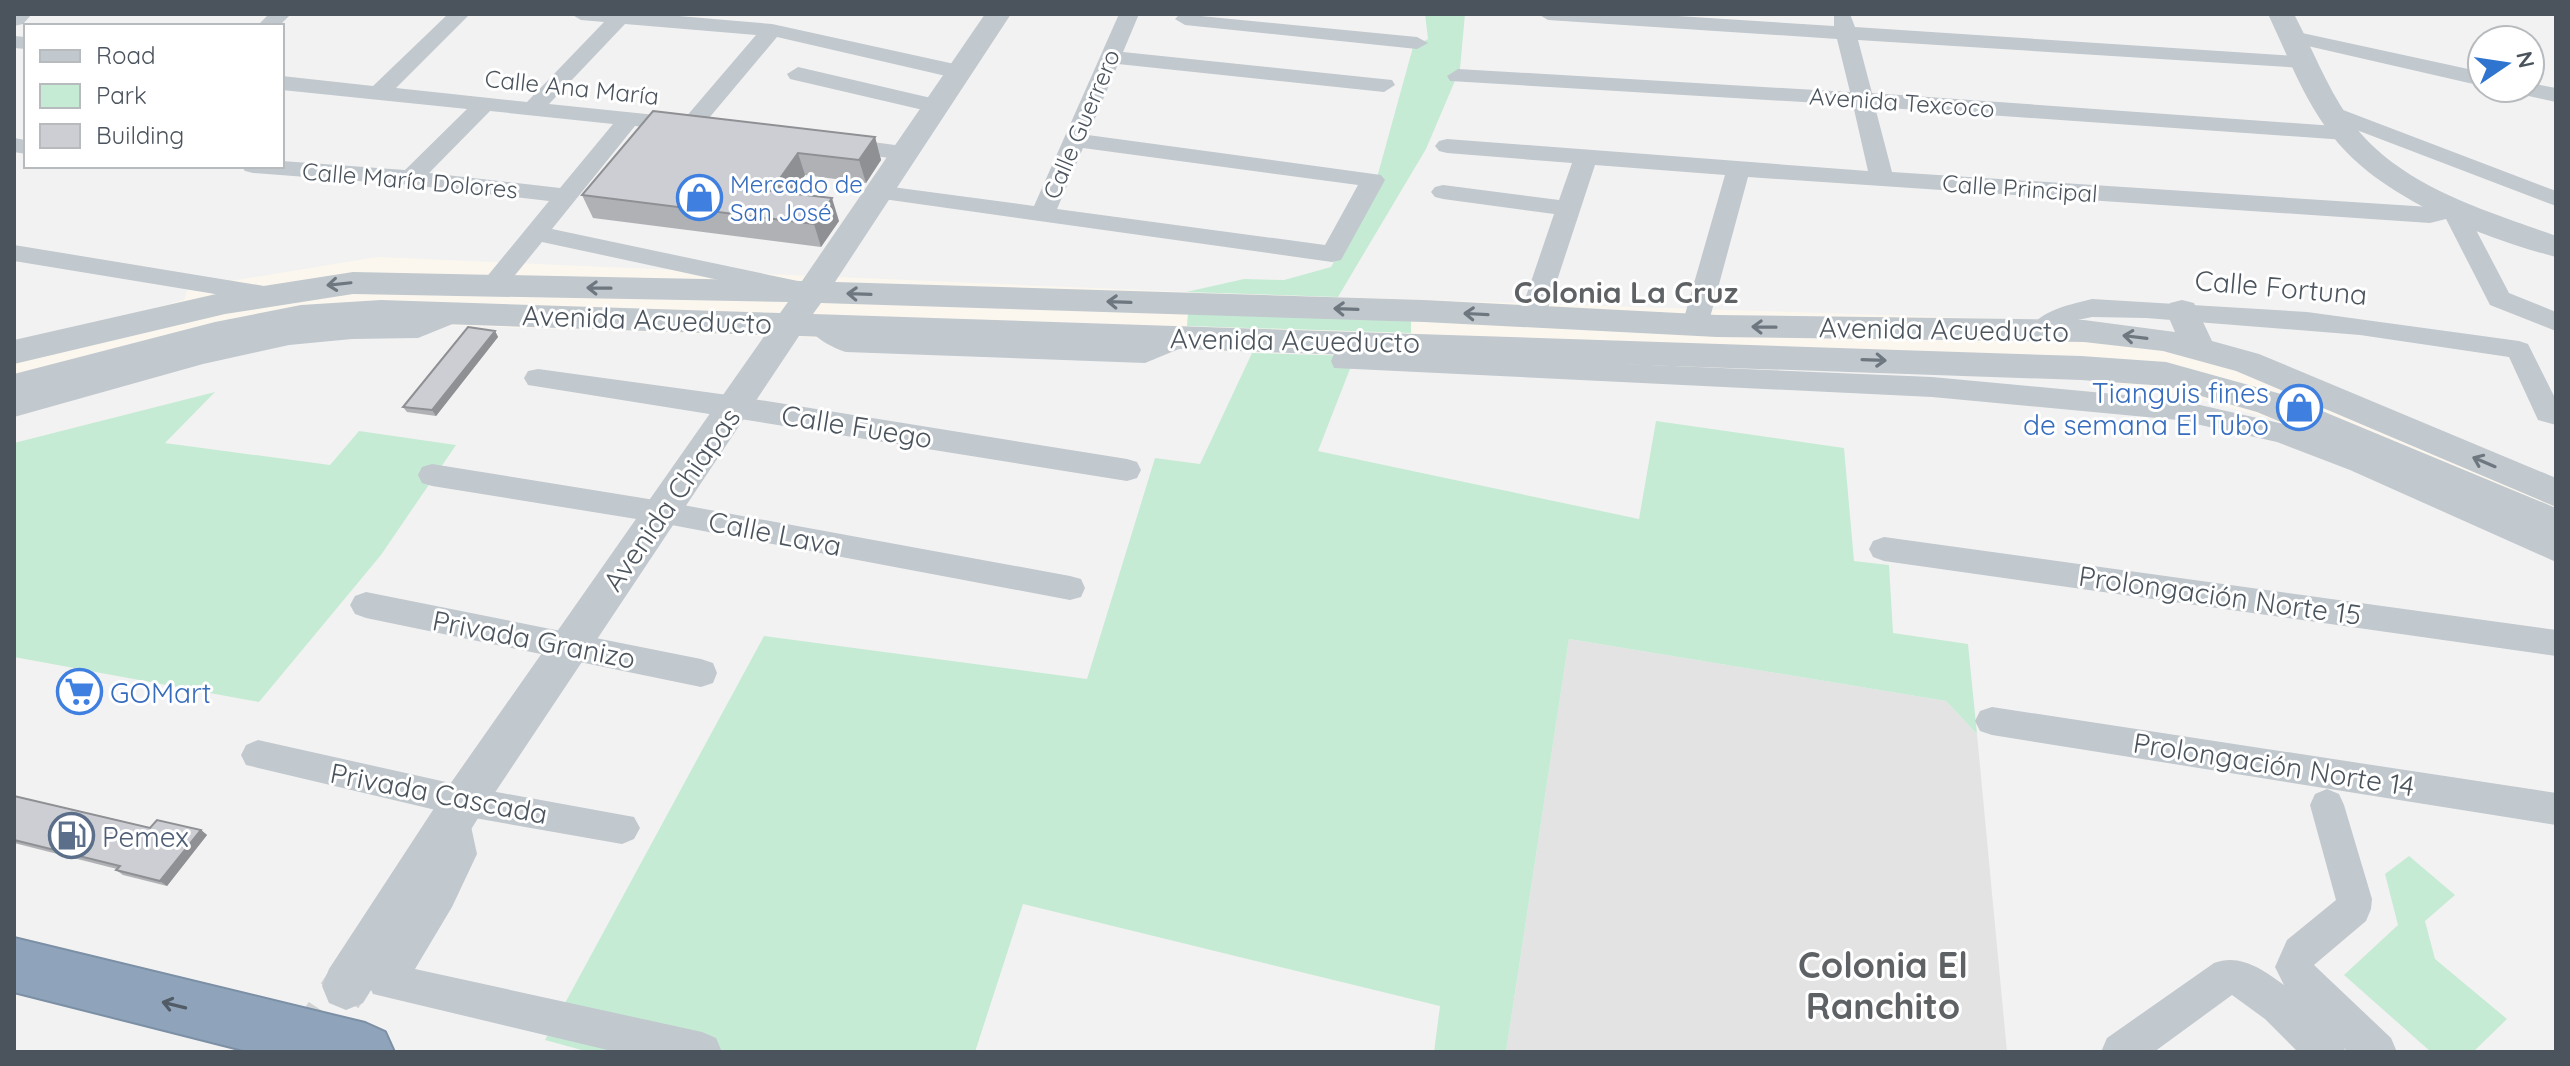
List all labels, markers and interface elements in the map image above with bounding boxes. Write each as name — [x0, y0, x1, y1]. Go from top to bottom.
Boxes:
legend — [24, 24, 284, 168]
north arrow — [2466, 24, 2546, 104]
text: Road — [96, 40, 156, 70]
street label: Calle Guerrero — [1036, 45, 1126, 203]
text: N — [2510, 48, 2541, 71]
street label: Calle Ana María — [483, 63, 661, 111]
text: Park — [96, 80, 147, 110]
street label: Avenida Texcoco — [1808, 81, 1996, 123]
text: Building — [96, 120, 184, 150]
street label: Calle María Dolores — [301, 156, 519, 204]
street label: Calle Principal — [1941, 168, 2099, 208]
place label: Mercado de San José — [730, 169, 863, 227]
shop icon: Mercado de San José — [675, 174, 723, 222]
street label: Calle Fortuna — [2193, 262, 2369, 312]
district label: Colonia La Cruz — [1514, 273, 1738, 311]
one-way arrow — [326, 277, 353, 292]
one-way arrow — [586, 280, 613, 295]
one-way arrow — [846, 286, 873, 301]
one-way arrow — [1106, 295, 1133, 310]
street label: Avenida Acueducto — [521, 297, 773, 341]
one-way arrow — [1333, 301, 1360, 317]
one-way arrow — [1463, 306, 1490, 321]
street label: Avenida Acueducto — [1819, 309, 2069, 349]
one-way arrow — [1751, 319, 1778, 334]
street label: Avenida Acueducto — [1170, 320, 1420, 360]
one-way arrow — [2123, 330, 2149, 345]
one-way arrow — [1860, 353, 1887, 368]
place label: Tianguis fines de semana El Tubo — [2023, 375, 2269, 442]
shop icon: Tianguis fines de semana El Tubo — [2276, 384, 2324, 432]
street label: Calle Fuego — [779, 397, 935, 455]
street label: Avenida Chiapas — [595, 401, 747, 597]
one-way arrow — [2473, 454, 2497, 469]
street label: Calle Lava — [706, 503, 844, 563]
street label: Prolongación Norte 15 — [2076, 558, 2364, 632]
street label: Privada Granizo — [430, 602, 638, 676]
supermarket icon: GOMart — [55, 668, 103, 716]
place label: GOMart — [110, 675, 211, 710]
street label: Prolongación Norte 14 — [2131, 724, 2417, 804]
street label: Privada Cascada — [327, 755, 551, 831]
fuel station icon: Pemex — [47, 812, 95, 860]
place label: Pemex — [102, 819, 189, 854]
district label: Colonia El Ranchito — [1798, 942, 1968, 1028]
one-way arrow — [161, 996, 187, 1011]

